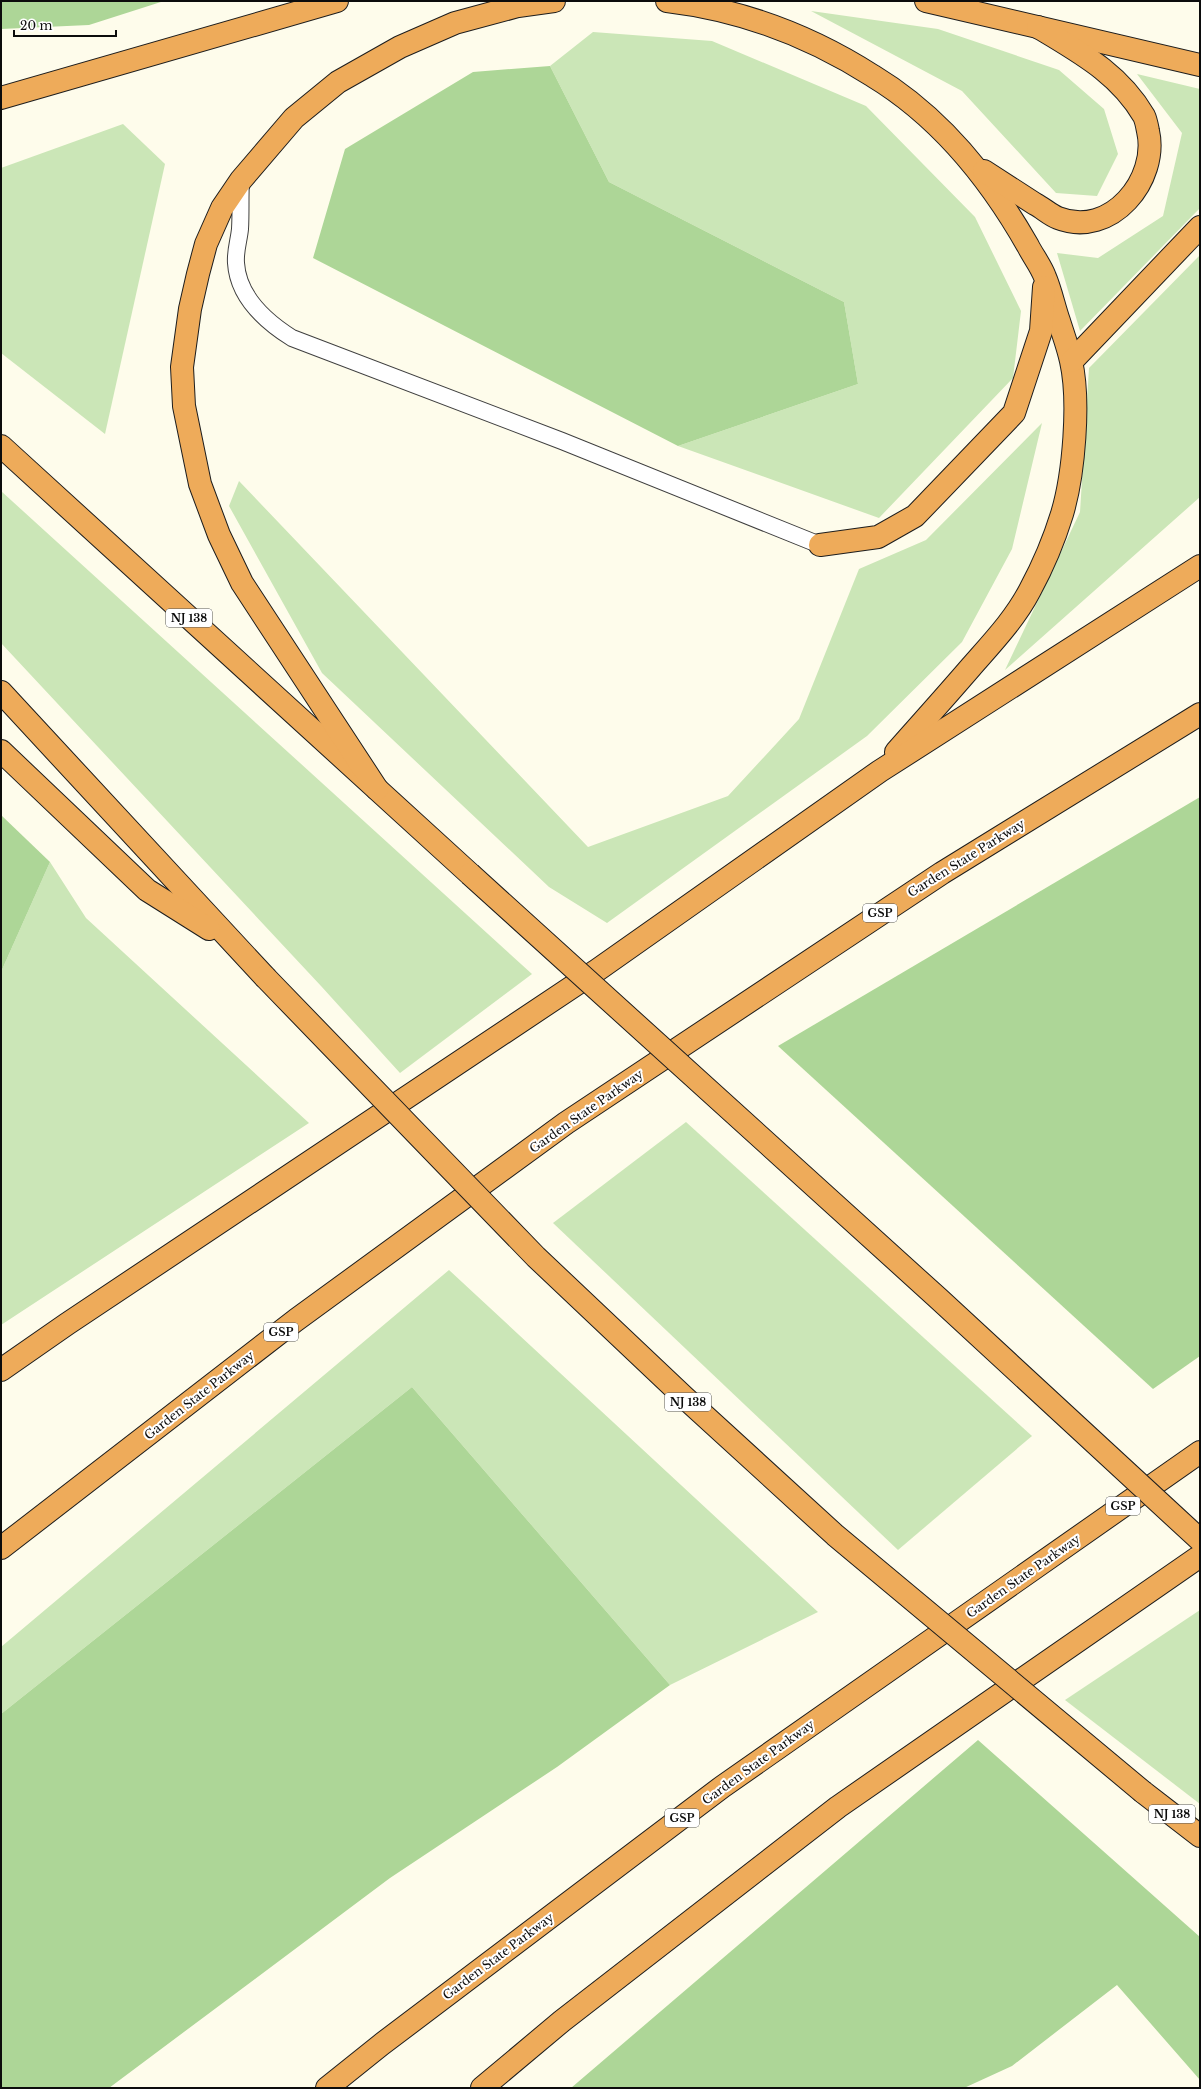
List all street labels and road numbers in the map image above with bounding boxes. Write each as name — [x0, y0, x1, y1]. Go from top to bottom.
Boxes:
road number: NJ 138 — [166, 609, 212, 627]
street label: Garden State Parkway — [905, 816, 1028, 900]
road number: GSP — [863, 904, 897, 922]
street label: Garden State Parkway — [526, 1066, 646, 1156]
road number: GSP — [264, 1323, 298, 1341]
street label: Garden State Parkway — [141, 1347, 257, 1443]
road number: NJ 138 — [665, 1393, 711, 1411]
road number: GSP — [1106, 1497, 1140, 1515]
street label: Garden State Parkway — [963, 1531, 1083, 1621]
street label: Garden State Parkway — [699, 1716, 817, 1808]
road number: NJ 138 — [1149, 1805, 1195, 1823]
road number: GSP — [665, 1809, 699, 1827]
street label: Garden State Parkway — [440, 1909, 557, 2003]

